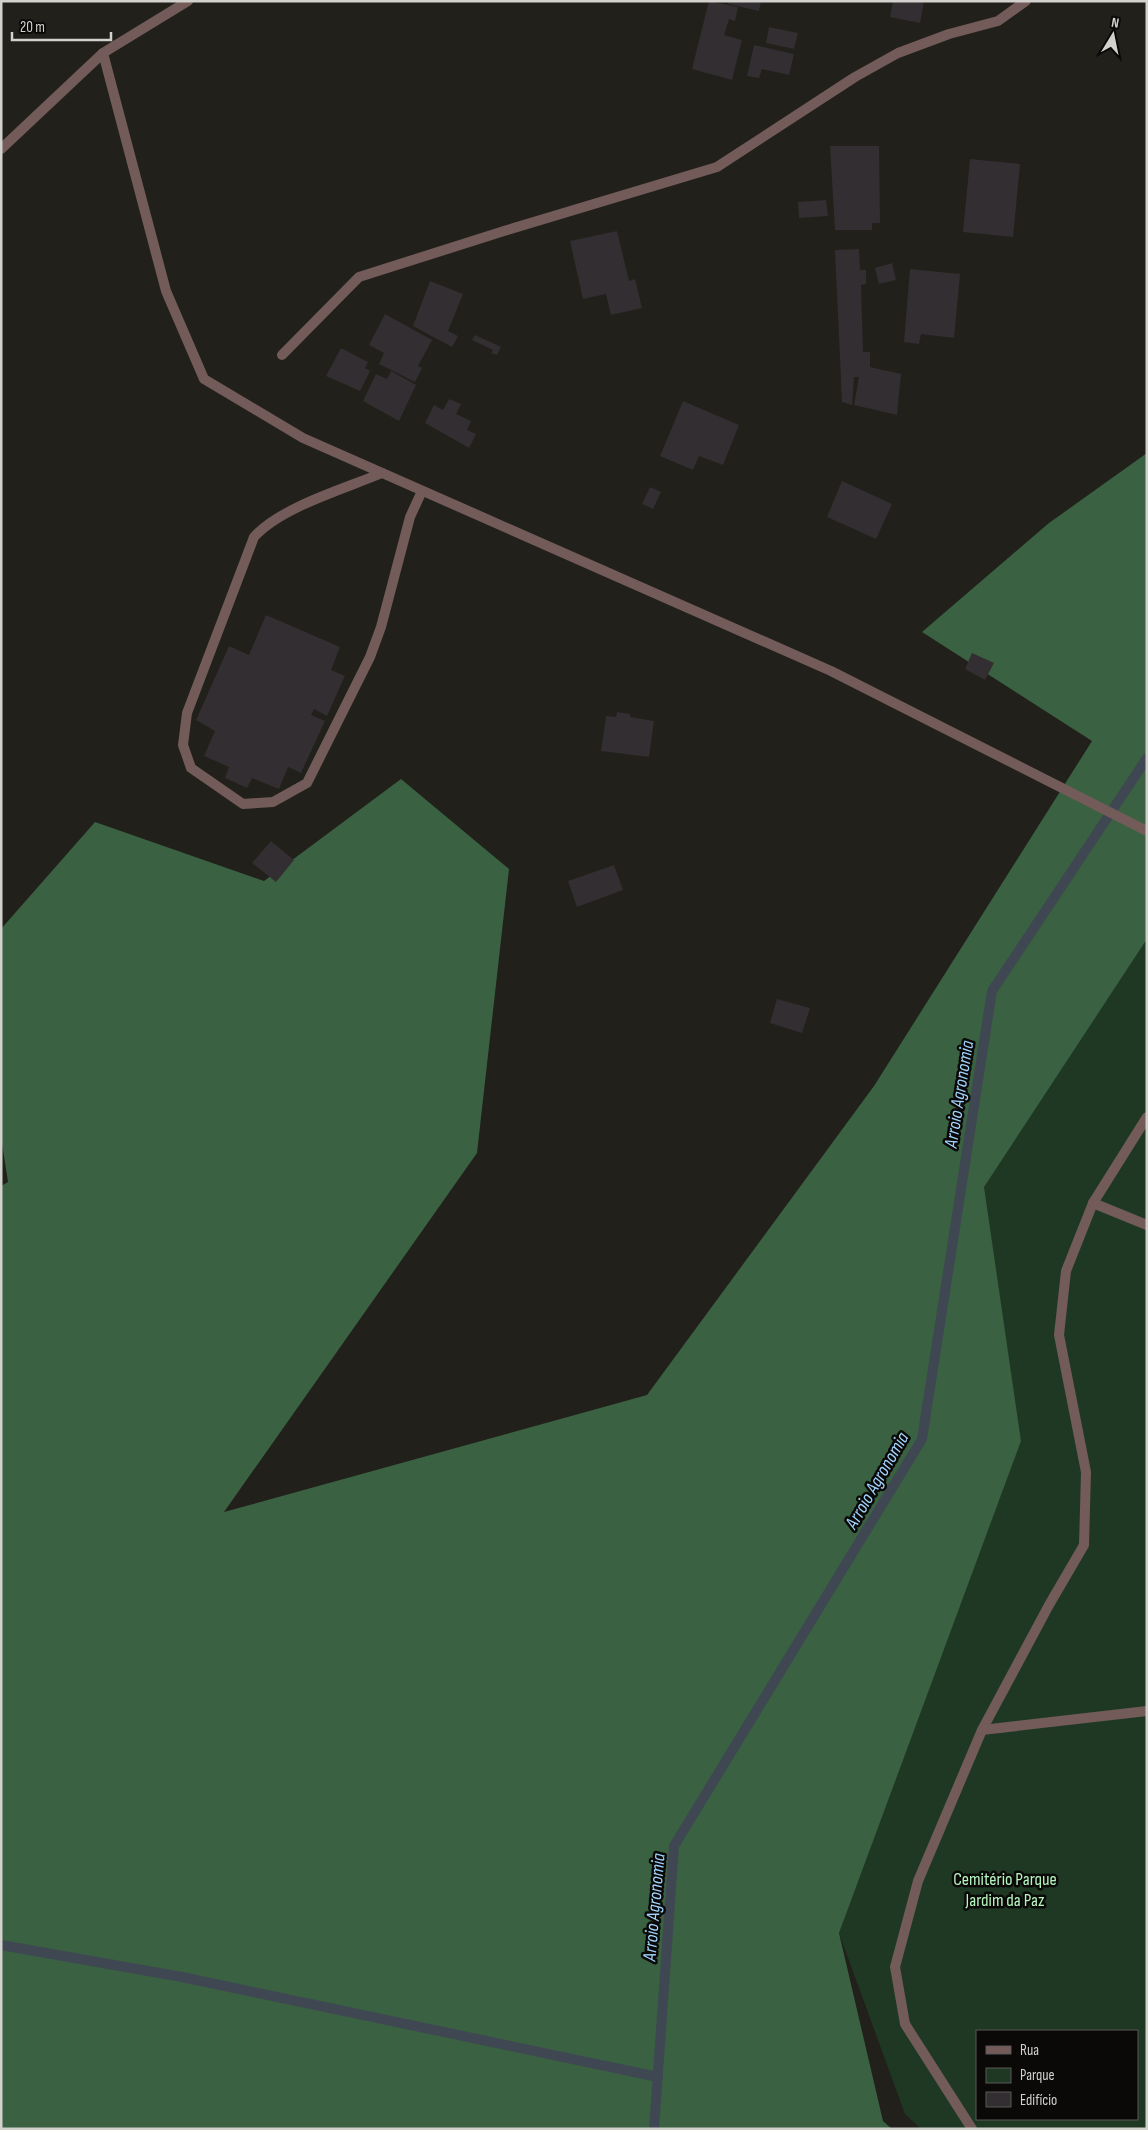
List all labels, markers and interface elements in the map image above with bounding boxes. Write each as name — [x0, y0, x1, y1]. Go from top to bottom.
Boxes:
scale bar — [12, 10, 111, 42]
north arrow — [1088, 10, 1138, 60]
text: N — [1110, 14, 1120, 32]
text: 20 m — [20, 18, 45, 37]
water label: Arroio Agronomia — [940, 1039, 979, 1150]
water label: Arroio Agronomia — [840, 1428, 914, 1534]
water label: Arroio Agronomia — [638, 1852, 671, 1963]
park label: Cemitério Parque Jardim da Paz — [953, 1869, 1057, 1911]
legend — [976, 2030, 1138, 2120]
text: Rua — [1020, 2041, 1039, 2060]
text: Parque — [1020, 2066, 1055, 2085]
text: Edifício — [1020, 2091, 1057, 2110]

